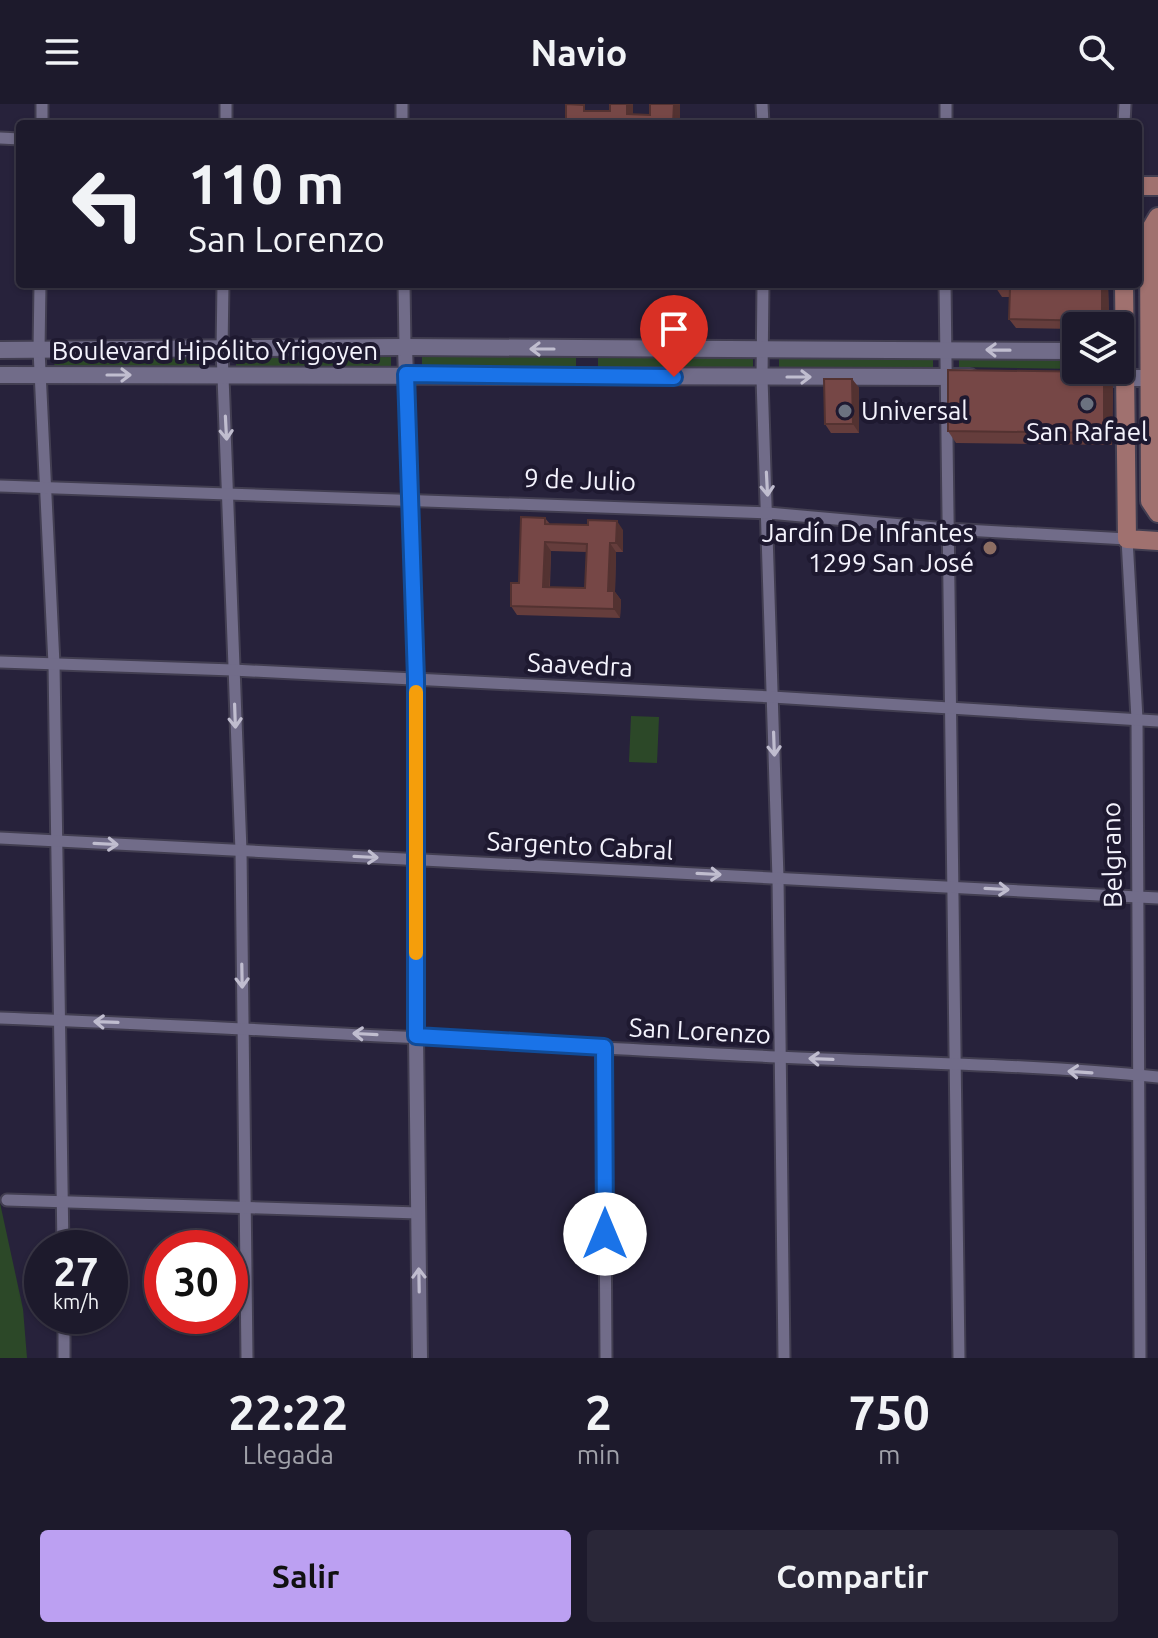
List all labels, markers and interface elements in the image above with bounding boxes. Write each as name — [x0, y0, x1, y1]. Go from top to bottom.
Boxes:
icon: menu — [40, 30, 84, 74]
icon: search — [1074, 30, 1118, 74]
text: Navio — [531, 32, 627, 73]
icon: left — [56, 152, 160, 256]
text: 110 m — [188, 152, 344, 215]
text: San Lorenzo — [188, 218, 385, 259]
pin — [640, 295, 708, 377]
icon: arrive — [652, 307, 696, 351]
map controls — [1062, 312, 1134, 384]
button: layers — [1062, 312, 1134, 384]
street label: Boulevard Hipólito Yrigoyen — [52, 336, 378, 365]
one-way arrow — [529, 341, 556, 356]
one-way arrow — [985, 342, 1012, 358]
one-way arrow — [105, 367, 132, 383]
one-way arrow — [785, 369, 812, 385]
marker: San Rafael — [1078, 395, 1096, 413]
place label: Universal — [861, 396, 968, 425]
marker: Universal — [836, 402, 854, 420]
one-way arrow — [219, 414, 234, 441]
place label: San Rafael — [1026, 417, 1148, 446]
street label: 9 de Julio — [523, 463, 637, 496]
one-way arrow — [760, 470, 775, 497]
place label: Jardín De Infantes 1299 San José — [762, 518, 974, 577]
marker: Jardín De Infantes 1299 San José — [981, 539, 999, 557]
street label: Saavedra — [526, 647, 634, 682]
one-way arrow — [228, 702, 243, 729]
one-way arrow — [766, 730, 781, 757]
street label: Belgrano — [1096, 802, 1127, 908]
street label: Sargento Cabral — [486, 826, 674, 865]
one-way arrow — [92, 836, 119, 851]
one-way arrow — [352, 850, 379, 865]
one-way arrow — [695, 867, 722, 882]
one-way arrow — [983, 882, 1010, 897]
one-way arrow — [234, 962, 250, 989]
street label: San Lorenzo — [628, 1012, 772, 1049]
one-way arrow — [93, 1014, 120, 1029]
one-way arrow — [352, 1026, 379, 1041]
one-way arrow — [808, 1051, 835, 1066]
one-way arrow — [1067, 1064, 1094, 1079]
position arrow — [563, 1192, 647, 1276]
speed limit sign: 30 — [144, 1230, 248, 1334]
text: 27 — [53, 1249, 99, 1294]
one-way arrow — [411, 1267, 427, 1294]
text: km/h — [53, 1290, 99, 1313]
text: 22:22 — [228, 1385, 348, 1439]
text: 2 — [585, 1385, 612, 1439]
text: 750 — [849, 1385, 930, 1439]
text: Llegada — [243, 1440, 334, 1469]
text: min — [577, 1440, 620, 1469]
text: m — [878, 1440, 900, 1469]
button: Salir — [40, 1530, 571, 1622]
button: Compartir — [587, 1530, 1118, 1622]

